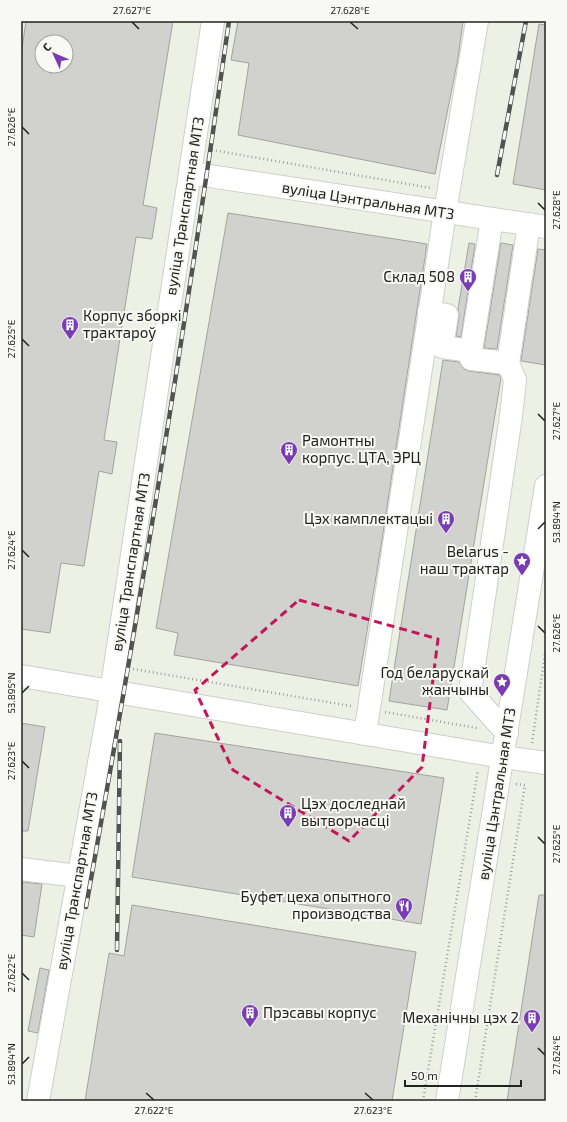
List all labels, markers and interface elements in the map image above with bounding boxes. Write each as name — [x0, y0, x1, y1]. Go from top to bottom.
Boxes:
text: 27.627°E — [113, 4, 152, 16]
text: 27.628°E — [330, 4, 370, 16]
north arrow — [34, 34, 74, 74]
text: С — [40, 39, 54, 54]
text: 27.626°E — [5, 107, 17, 146]
street label: вуліца Транспартная МТЗ — [161, 115, 208, 297]
street label: вуліца Цэнтральная МТЗ — [281, 177, 456, 224]
text: 27.628°E — [550, 190, 562, 230]
place label: Склад 508 — [383, 267, 455, 285]
building icon: Склад 508 — [458, 267, 478, 292]
place label: Корпус зборкі трактароў — [83, 306, 182, 342]
building icon: Корпус зборкі трактароў — [60, 315, 80, 340]
text: 27.625°E — [5, 319, 17, 358]
text: 27.627°E — [550, 401, 562, 440]
place label: Рамонтны корпус. ЦТА, ЭРЦ — [302, 431, 421, 467]
building icon: Рамонтны корпус. ЦТА, ЭРЦ — [279, 440, 299, 465]
street label: вуліца Транспартная МТЗ — [107, 471, 154, 653]
text: 53.894°N — [550, 501, 562, 543]
place label: Цэх камплектацыі — [304, 509, 433, 527]
building icon: Цэх камплектацыі — [436, 509, 456, 534]
text: 27.624°E — [5, 530, 17, 570]
place label: Belarus - наш трактар — [420, 542, 509, 577]
place icon: Belarus - наш трактар — [512, 551, 532, 576]
text: 27.626°E — [550, 613, 562, 652]
place label: Год беларускай жанчыны — [381, 663, 489, 698]
text: 53.895°N — [5, 672, 17, 714]
place icon: Год беларускай жанчыны — [492, 672, 512, 697]
street label: вуліца Цэнтральная МТЗ — [473, 706, 520, 881]
text: 27.623°E — [5, 741, 17, 780]
street label: вуліца Транспартная МТЗ — [51, 790, 102, 971]
place label: Цэх доследнай вытворчасці — [301, 794, 406, 829]
building icon: Цэх доследнай вытворчасці — [278, 803, 298, 828]
text: 27.625°E — [550, 824, 562, 863]
place label: Буфет цеха опытного производства — [241, 887, 391, 922]
restaurant icon: Буфет цеха опытного производства — [394, 896, 414, 921]
text: 27.622°E — [5, 953, 17, 992]
building icon: Прэсавы корпус — [240, 1003, 260, 1028]
place label: Прэсавы корпус — [263, 1003, 377, 1022]
place label: Механічны цэх 2 — [402, 1008, 519, 1026]
building icon: Механічны цэх 2 — [522, 1008, 542, 1033]
text: 27.624°E — [550, 1035, 562, 1075]
text: 53.894°N — [5, 1043, 17, 1085]
scale bar — [405, 1062, 521, 1088]
text: 50 m — [411, 1068, 438, 1082]
text: 27.622°E — [135, 1104, 174, 1116]
text: 27.623°E — [354, 1104, 393, 1116]

